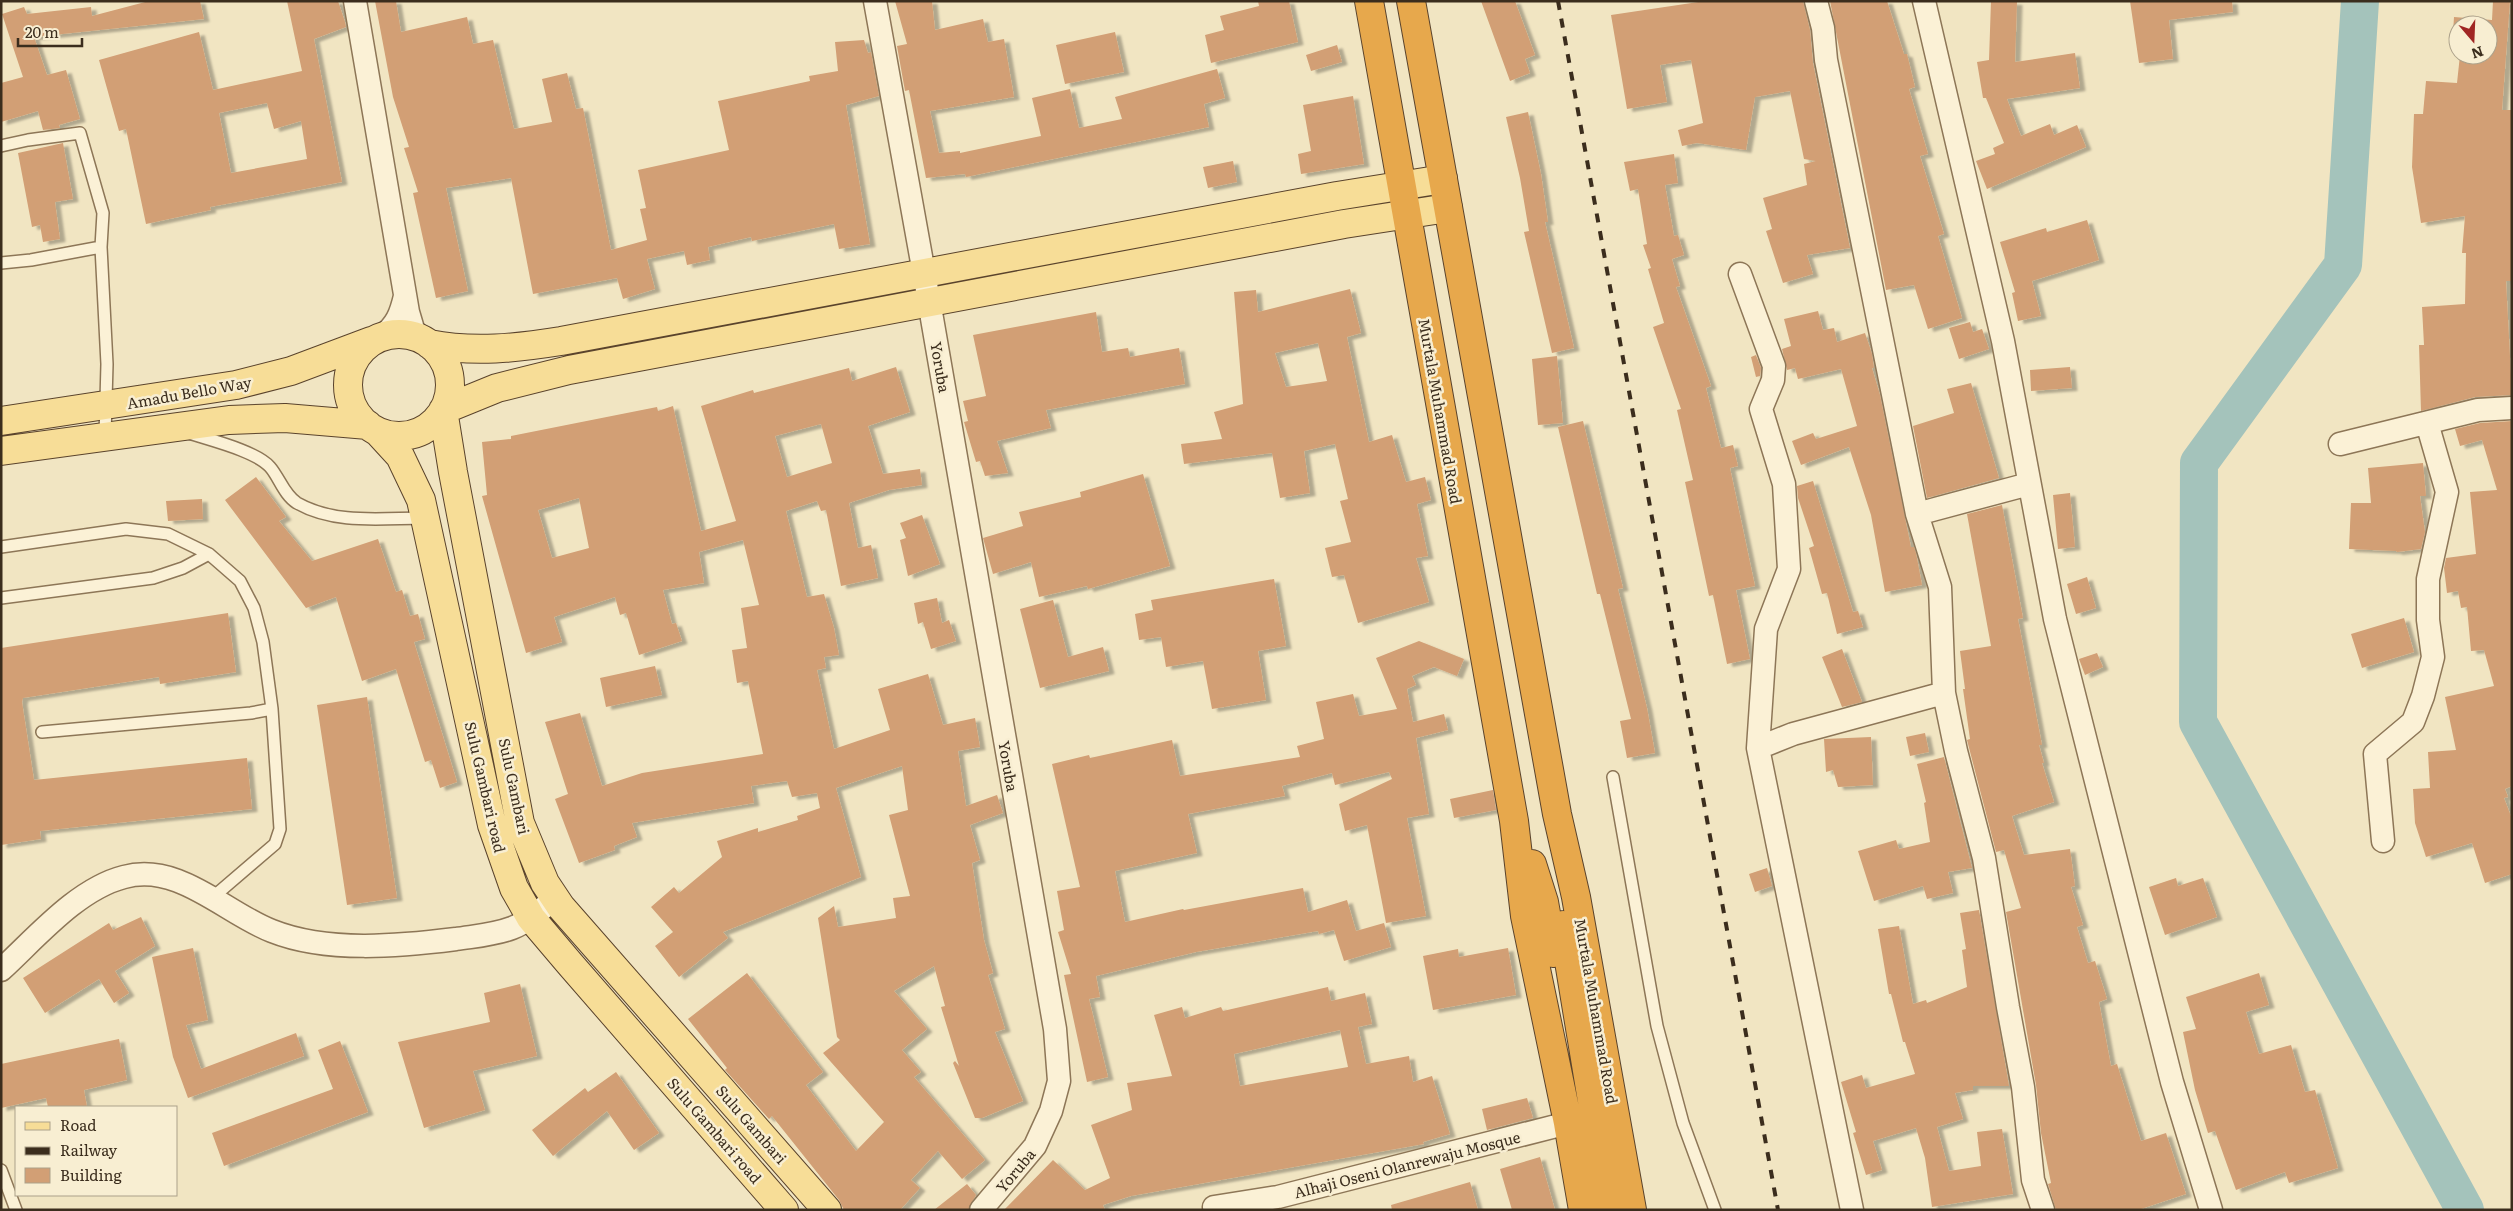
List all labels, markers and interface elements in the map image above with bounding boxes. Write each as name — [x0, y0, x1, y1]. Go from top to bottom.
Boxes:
scale bar — [18, 15, 81, 47]
north arrow — [2448, 15, 2498, 65]
text: 20 m — [25, 20, 59, 43]
text: N — [2469, 42, 2486, 65]
street label: Murtala Muhammad Road — [1413, 316, 1469, 506]
street label: Yoruba — [925, 340, 957, 395]
street label: Amadu Bello Way — [125, 370, 253, 414]
street label: Sulu Gambari road — [460, 719, 512, 855]
street label: Sulu Gambari — [494, 736, 536, 836]
street label: Yoruba — [993, 739, 1025, 794]
street label: Murtala Muhammad Road — [1569, 916, 1625, 1106]
street label: Sulu Gambari road — [662, 1072, 768, 1188]
street label: Sulu Gambari — [711, 1079, 793, 1169]
legend — [15, 1106, 178, 1196]
text: Road — [60, 1113, 96, 1136]
street label: Alhaji Oseni Olanrewaju Mosque — [1291, 1125, 1523, 1203]
text: Railway — [60, 1138, 118, 1161]
street label: Yoruba — [990, 1142, 1041, 1197]
text: Building — [60, 1163, 122, 1186]

